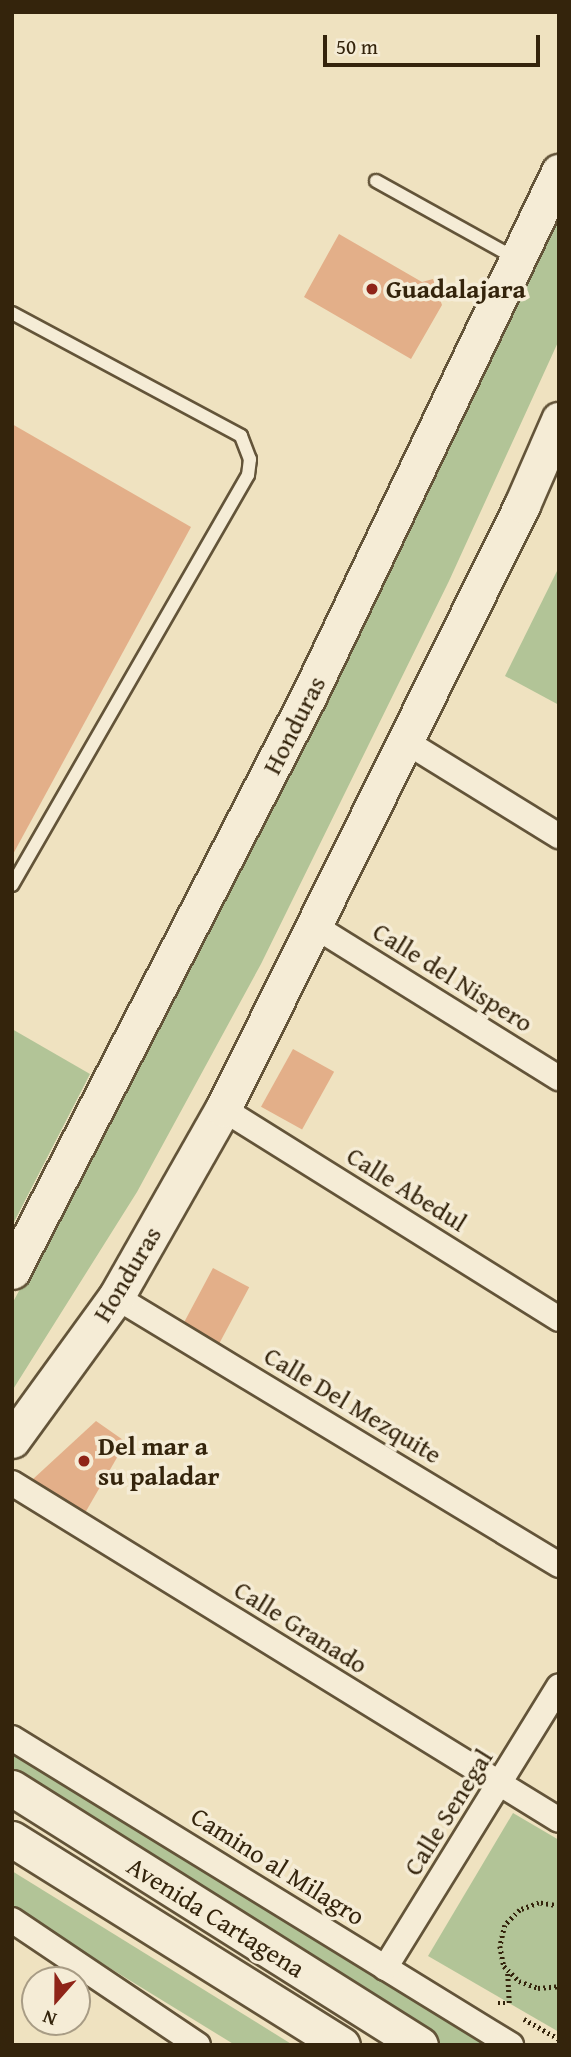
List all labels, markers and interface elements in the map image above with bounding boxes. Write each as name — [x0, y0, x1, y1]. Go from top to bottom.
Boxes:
scale bar — [326, 21, 543, 65]
text: 50 m — [336, 31, 378, 62]
place label: Guadalajara — [386, 273, 526, 305]
marker: Guadalajara — [364, 281, 380, 297]
street label: Honduras — [256, 671, 332, 779]
street label: Calle del Nispero — [367, 915, 539, 1039]
street label: Calle Abedul — [341, 1140, 473, 1238]
street label: Honduras — [86, 1220, 168, 1328]
street label: Calle Del Mezquite — [259, 1340, 447, 1470]
place label: Del mar a su paladar — [98, 1430, 220, 1492]
marker: Del mar a su paladar — [76, 1453, 92, 1469]
street label: Calle Granado — [229, 1574, 373, 1680]
street label: Calle Senegal — [397, 1743, 499, 1881]
street label: Camino al Milagro — [186, 1800, 370, 1932]
street label: Avenida Cartagena — [121, 1850, 311, 1984]
north arrow — [21, 1966, 91, 2036]
text: N — [38, 2003, 60, 2034]

